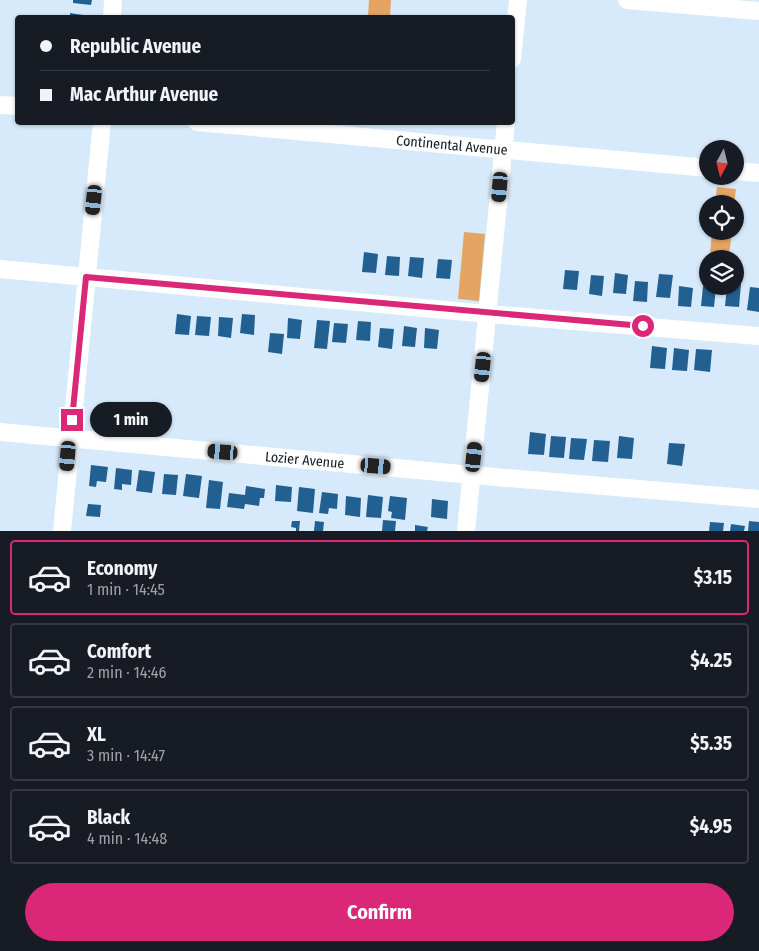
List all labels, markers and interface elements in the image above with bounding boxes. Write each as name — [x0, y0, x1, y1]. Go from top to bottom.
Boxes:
text: Republic Avenue — [70, 35, 201, 58]
text: Mac Arthur Avenue — [70, 83, 218, 106]
street label: Continental Avenue — [396, 132, 508, 159]
north arrow — [699, 140, 744, 185]
map controls — [699, 140, 744, 295]
car — [491, 171, 508, 203]
car — [84, 184, 103, 216]
button: locate — [699, 195, 744, 240]
button: layers — [699, 250, 744, 295]
route start — [632, 315, 654, 337]
car — [473, 351, 492, 383]
callout: 1 min — [90, 402, 172, 438]
route end — [61, 409, 83, 431]
text: 1 min — [114, 410, 148, 429]
car — [59, 440, 76, 472]
car — [464, 441, 483, 473]
car — [207, 443, 238, 461]
street label: Lozier Avenue — [264, 448, 345, 472]
car — [360, 457, 391, 475]
icon: car — [27, 555, 72, 600]
text: Economy — [87, 557, 157, 580]
text: $3.15 — [694, 566, 732, 589]
text: 1 min · 14:45 — [87, 580, 165, 599]
icon: car — [27, 638, 72, 683]
text: Comfort — [87, 640, 151, 663]
text: $4.25 — [690, 649, 732, 672]
text: 2 min · 14:46 — [87, 663, 166, 682]
icon: car — [27, 721, 72, 766]
text: XL — [87, 723, 106, 746]
text: $5.35 — [690, 732, 732, 755]
text: 3 min · 14:47 — [87, 746, 165, 765]
icon: car — [27, 804, 72, 849]
text: Black — [87, 806, 130, 829]
text: $4.95 — [690, 815, 732, 838]
text: 4 min · 14:48 — [87, 829, 167, 848]
button: Confirm — [25, 883, 734, 941]

